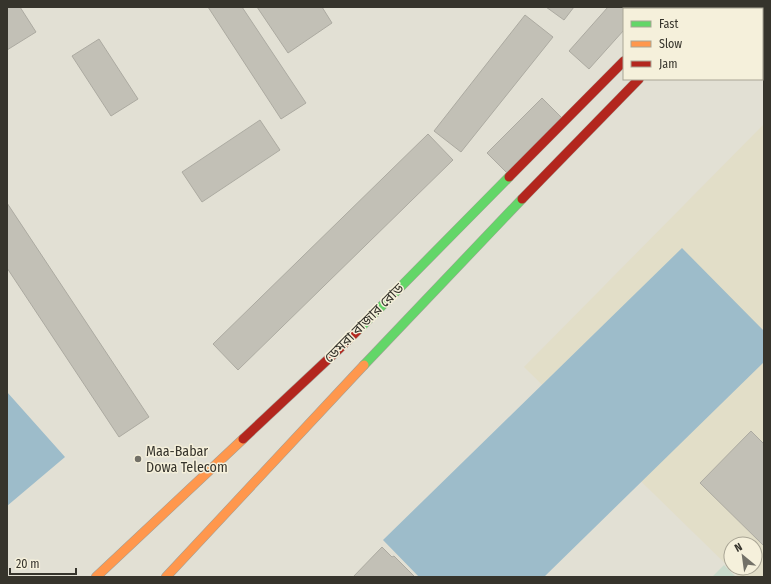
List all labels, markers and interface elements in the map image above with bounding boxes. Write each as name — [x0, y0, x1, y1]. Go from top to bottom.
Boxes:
legend — [623, 8, 763, 80]
text: Fast — [659, 17, 678, 31]
text: Slow — [659, 37, 682, 51]
text: Jam — [659, 57, 677, 71]
street label: ডেমরা বাজার রোড — [321, 279, 408, 366]
place label: Maa-Babar Dowa Telecom — [146, 443, 228, 476]
marker: Maa-Babar Dowa Telecom — [133, 454, 143, 464]
north arrow — [723, 536, 763, 576]
text: N — [732, 540, 744, 555]
scale bar — [10, 550, 76, 576]
text: 20 m — [16, 557, 40, 571]

